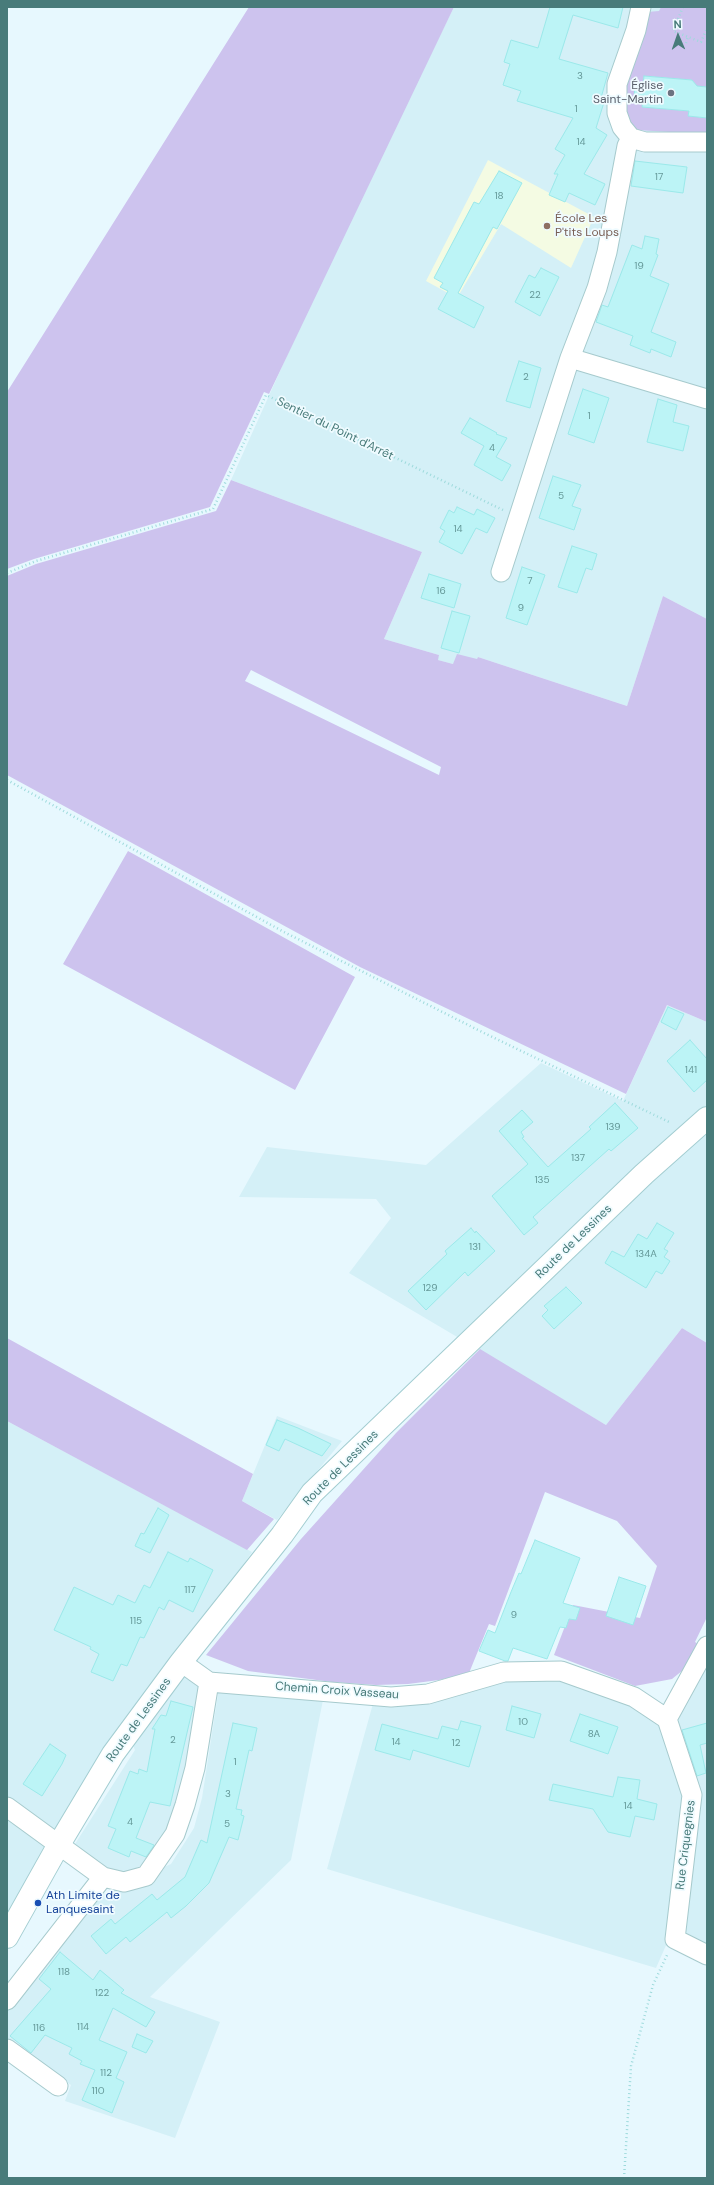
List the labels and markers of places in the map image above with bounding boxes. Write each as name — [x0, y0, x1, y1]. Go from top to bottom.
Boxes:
place label: Église Saint-Martin — [593, 79, 663, 107]
marker: Église Saint-Martin — [666, 88, 676, 98]
place label: École Les P'tits Loups — [555, 212, 619, 240]
marker: École Les P'tits Loups — [542, 221, 552, 231]
place label: Ath Limite de Lanquesaint — [46, 1889, 120, 1917]
marker: Ath Limite de Lanquesaint — [33, 1898, 43, 1908]

